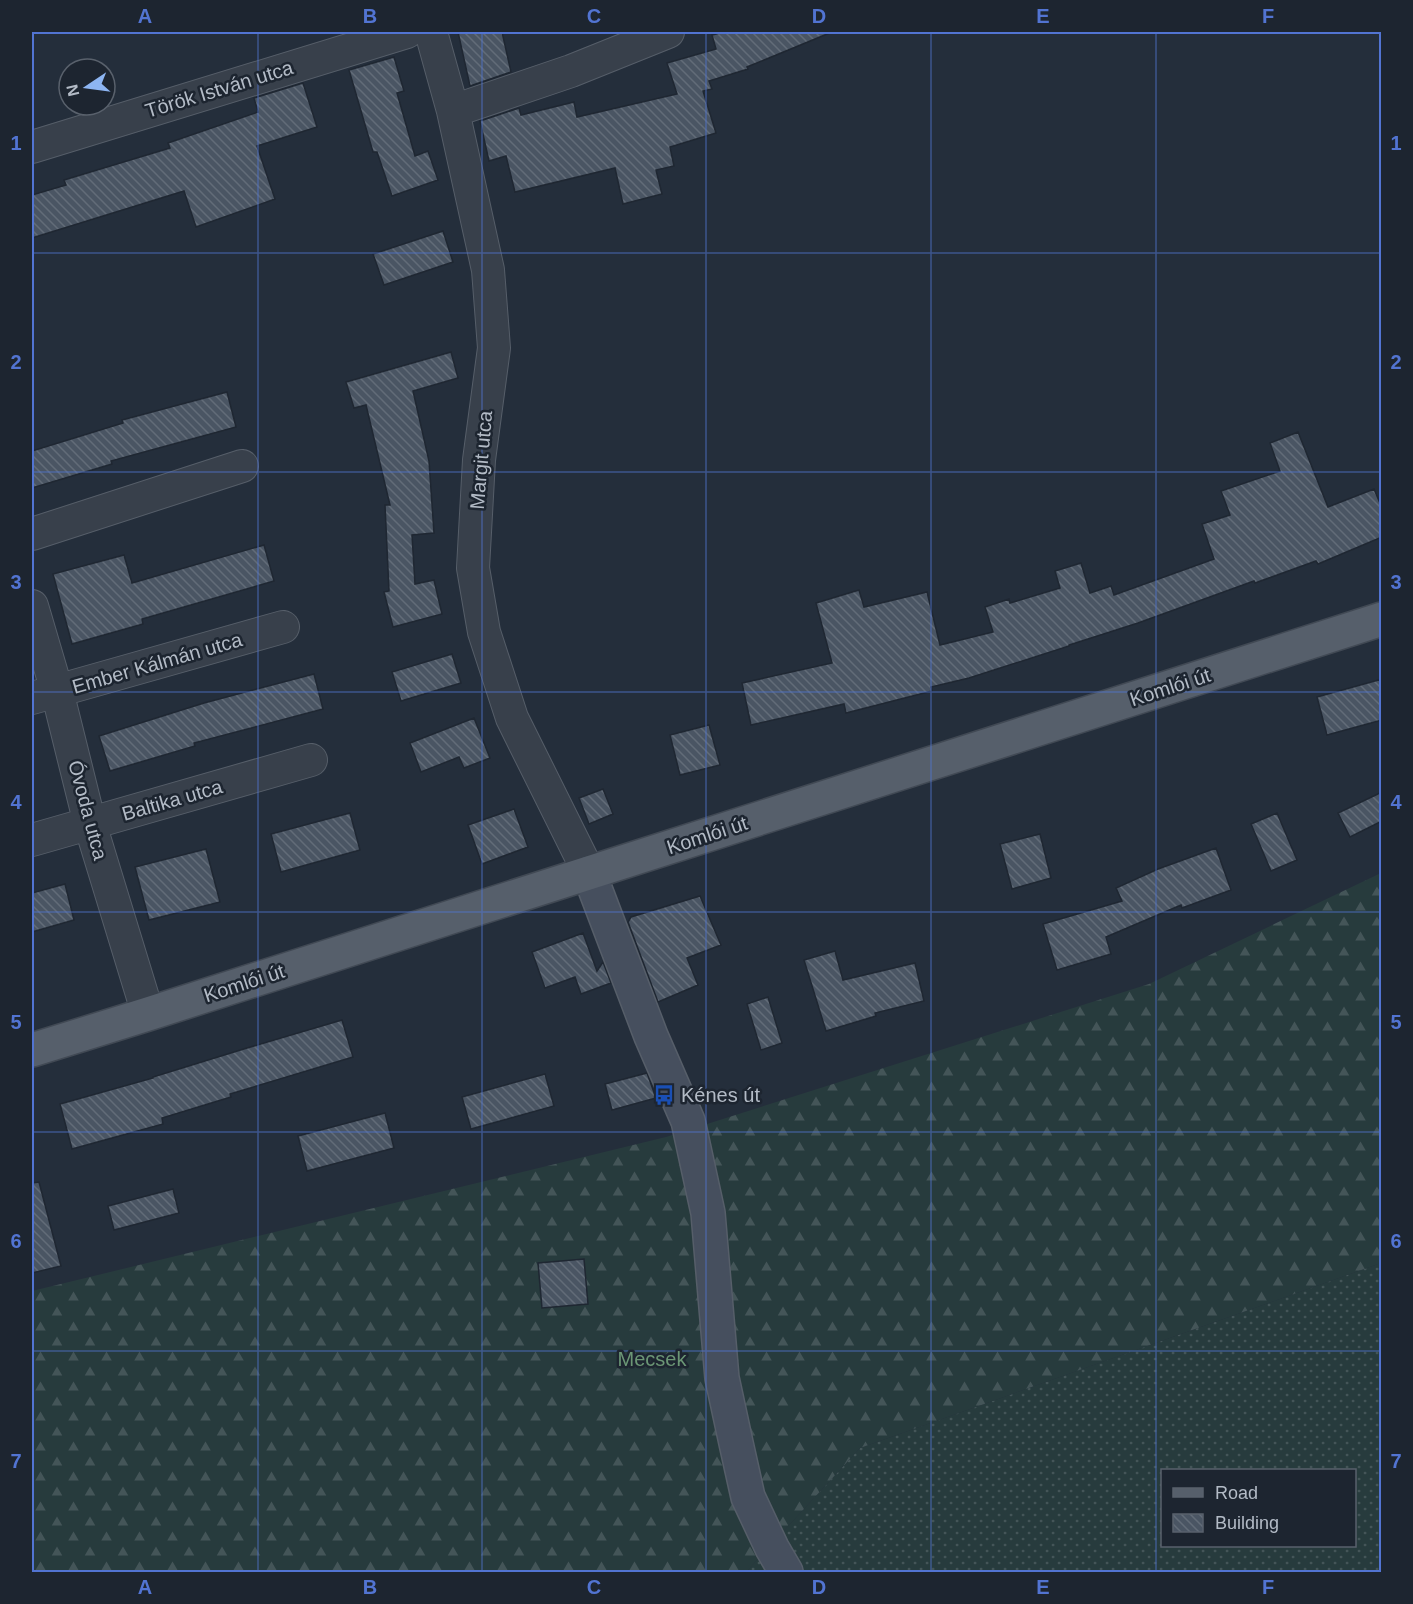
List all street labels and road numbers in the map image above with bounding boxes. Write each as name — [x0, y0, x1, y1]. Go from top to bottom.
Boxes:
street label: Török István utca — [142, 56, 296, 122]
street label: Margit utca — [466, 409, 496, 510]
street label: Ember Kálmán utca — [70, 628, 245, 698]
street label: Komlói út — [1127, 664, 1213, 710]
street label: Óvoda utca — [64, 758, 112, 863]
street label: Baltika utca — [119, 775, 226, 825]
street label: Komlói út — [664, 812, 750, 858]
street label: Komlói út — [201, 960, 287, 1006]

